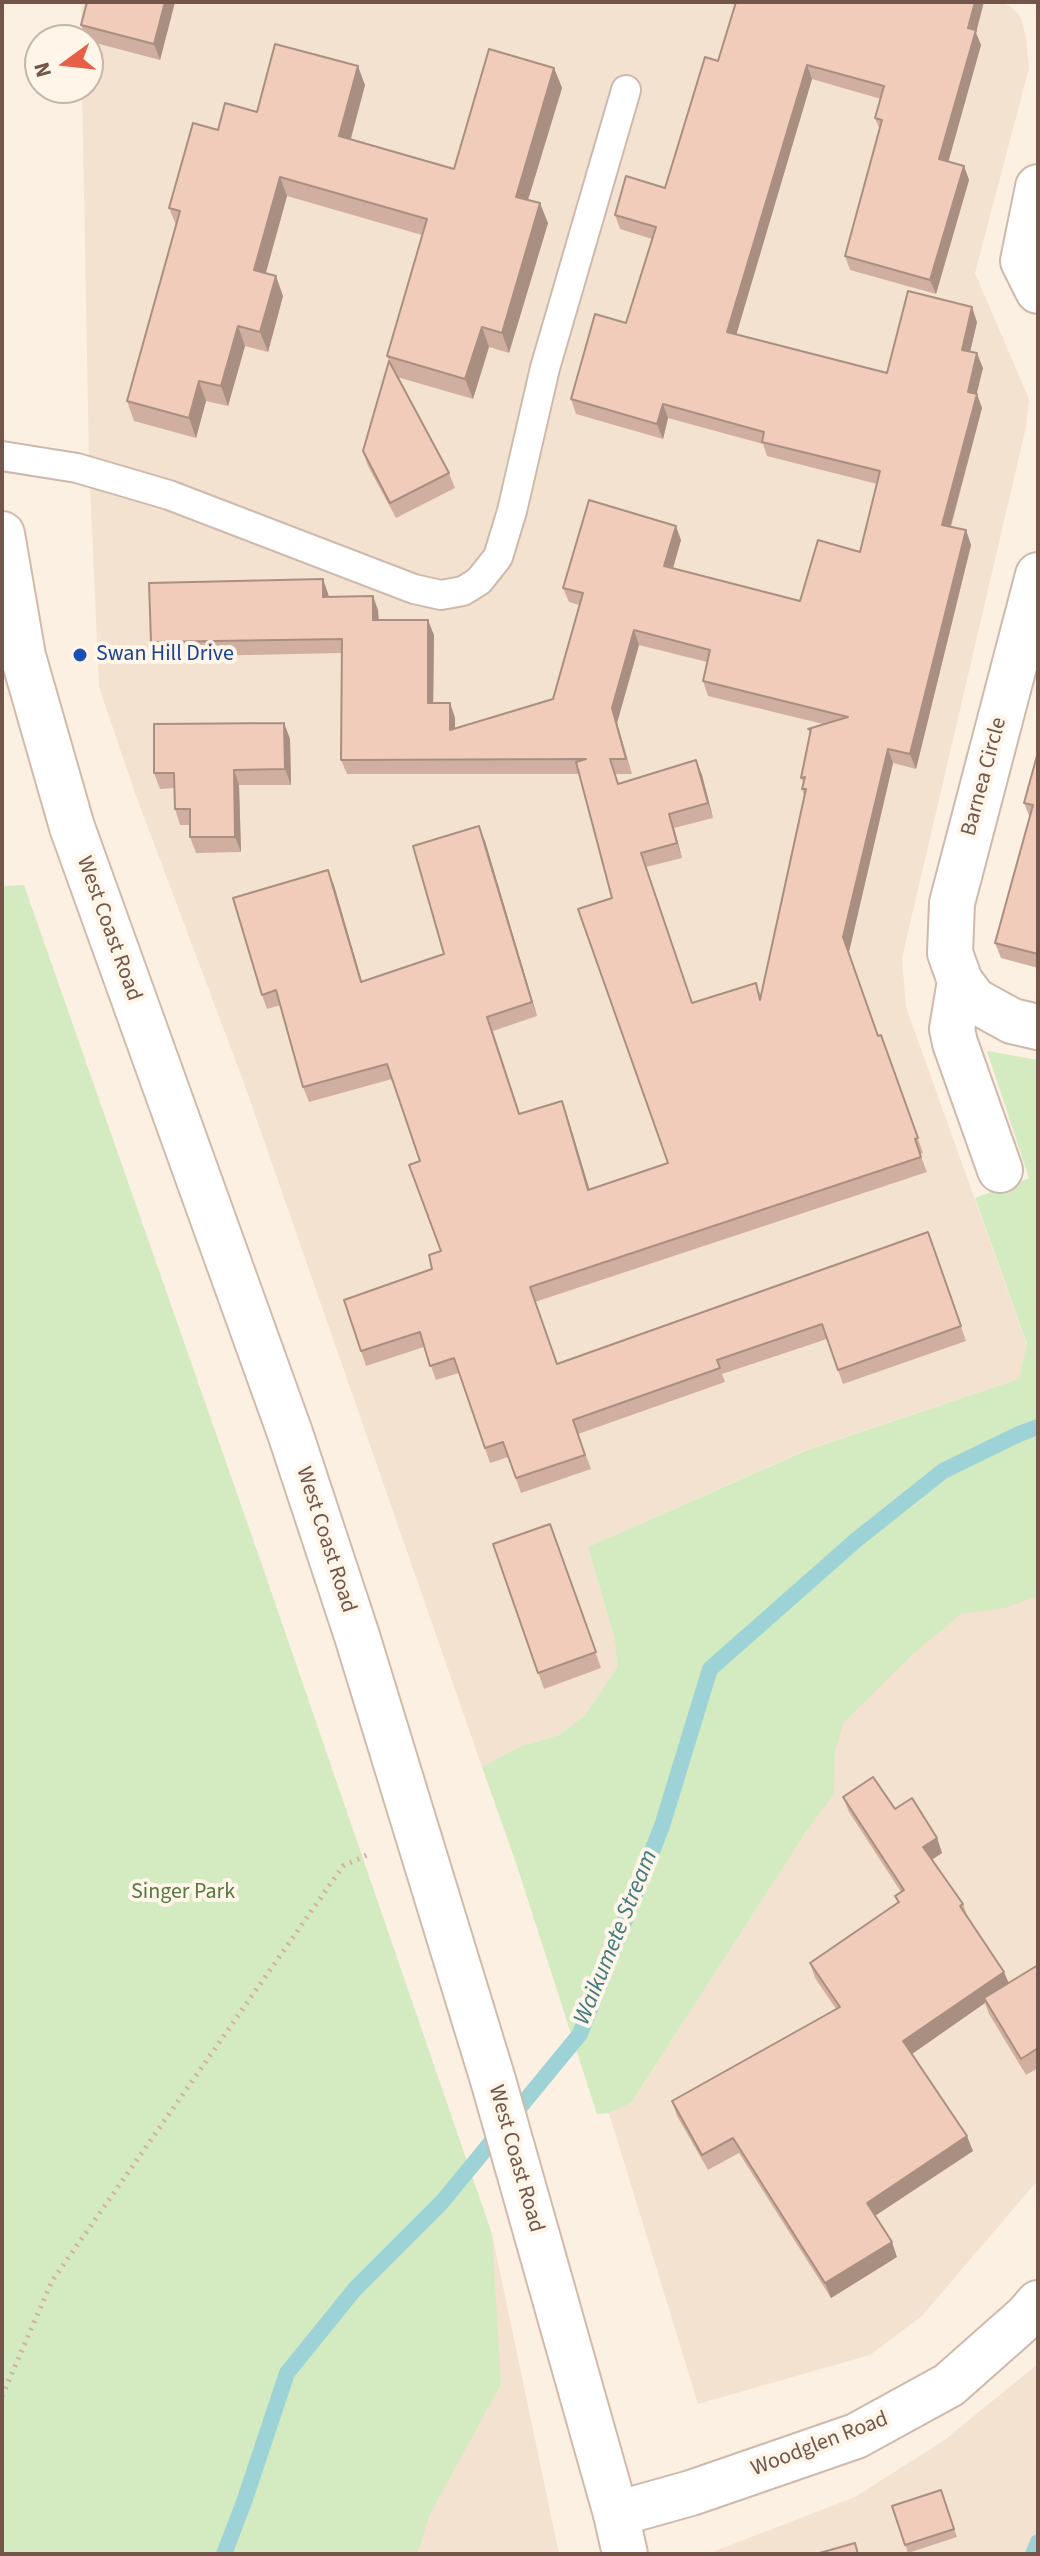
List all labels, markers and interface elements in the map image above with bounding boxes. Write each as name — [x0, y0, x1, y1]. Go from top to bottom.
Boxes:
north arrow — [24, 24, 104, 104]
text: N — [25, 58, 60, 81]
place label: Swan Hill Drive — [96, 642, 234, 668]
marker: Swan Hill Drive — [71, 646, 89, 664]
street label: Barnea Circle — [956, 715, 1014, 839]
street label: West Coast Road — [70, 853, 146, 1005]
street label: West Coast Road — [289, 1464, 361, 1616]
water label: Waikumete Stream — [569, 1846, 665, 2030]
park label: Singer Park — [131, 1880, 235, 1906]
street label: West Coast Road — [481, 2082, 549, 2236]
street label: Woodglen Road — [748, 2407, 892, 2483]

